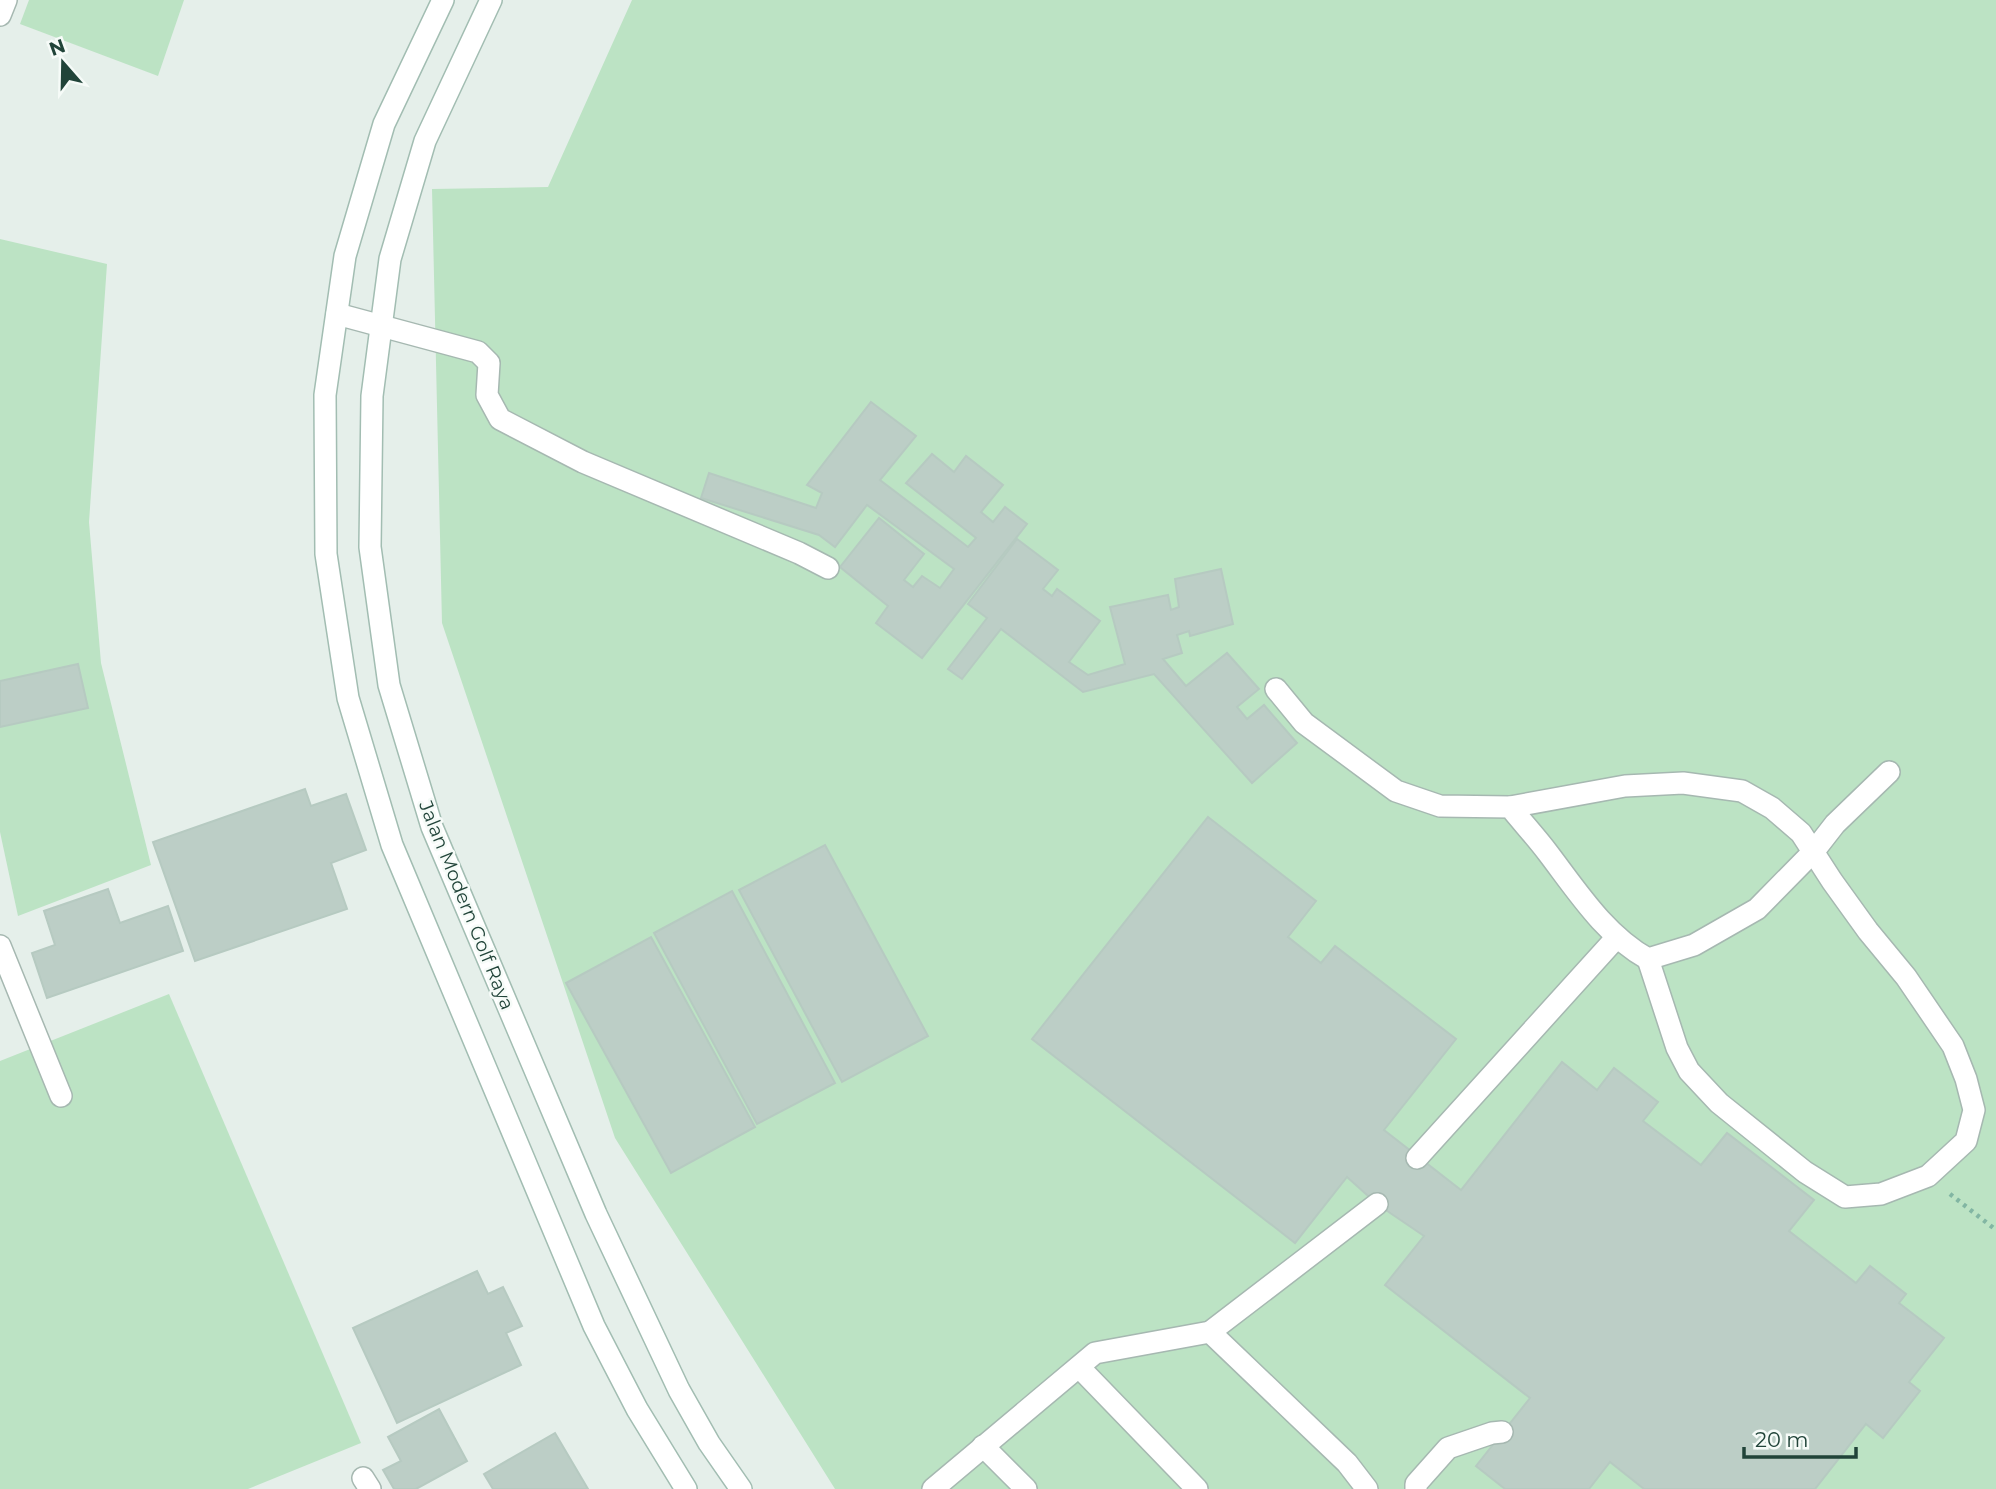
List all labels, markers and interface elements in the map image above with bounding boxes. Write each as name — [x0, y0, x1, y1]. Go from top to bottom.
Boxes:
north arrow — [28, 28, 98, 98]
text: N — [46, 34, 69, 61]
street label: Jalan Modern Golf Raya — [414, 796, 519, 1013]
scale bar — [1744, 1416, 1856, 1460]
text: 20 m — [1755, 1427, 1809, 1452]

